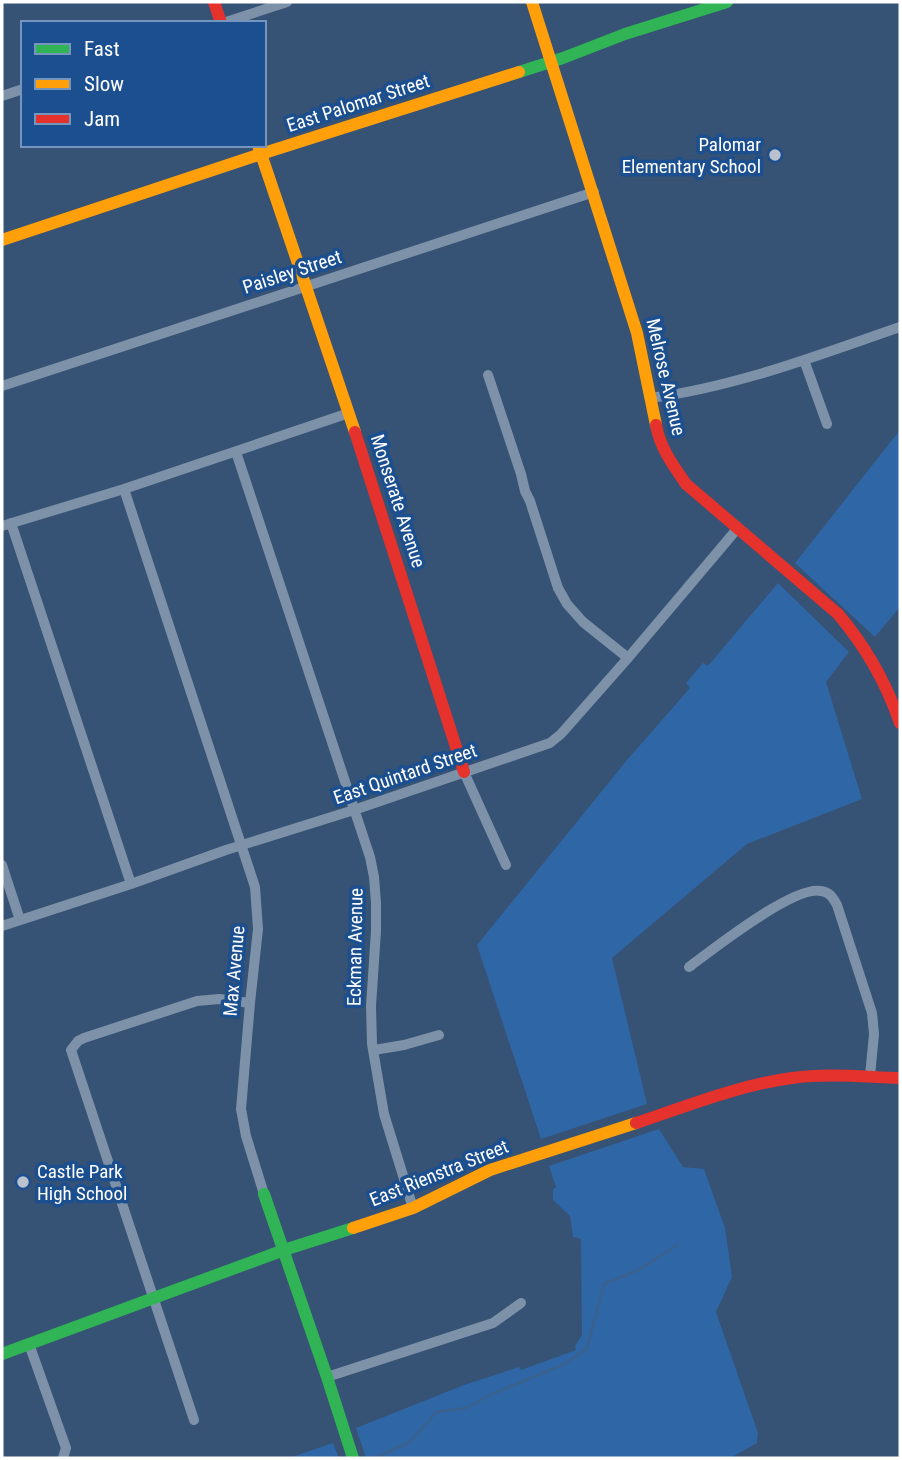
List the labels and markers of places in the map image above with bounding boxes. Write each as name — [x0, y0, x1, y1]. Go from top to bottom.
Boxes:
place label: Palomar Elementary School — [622, 133, 761, 178]
marker: Palomar Elementary School — [767, 147, 783, 163]
place label: Castle Park High School — [37, 1160, 127, 1205]
marker: Castle Park High School — [15, 1174, 31, 1190]

